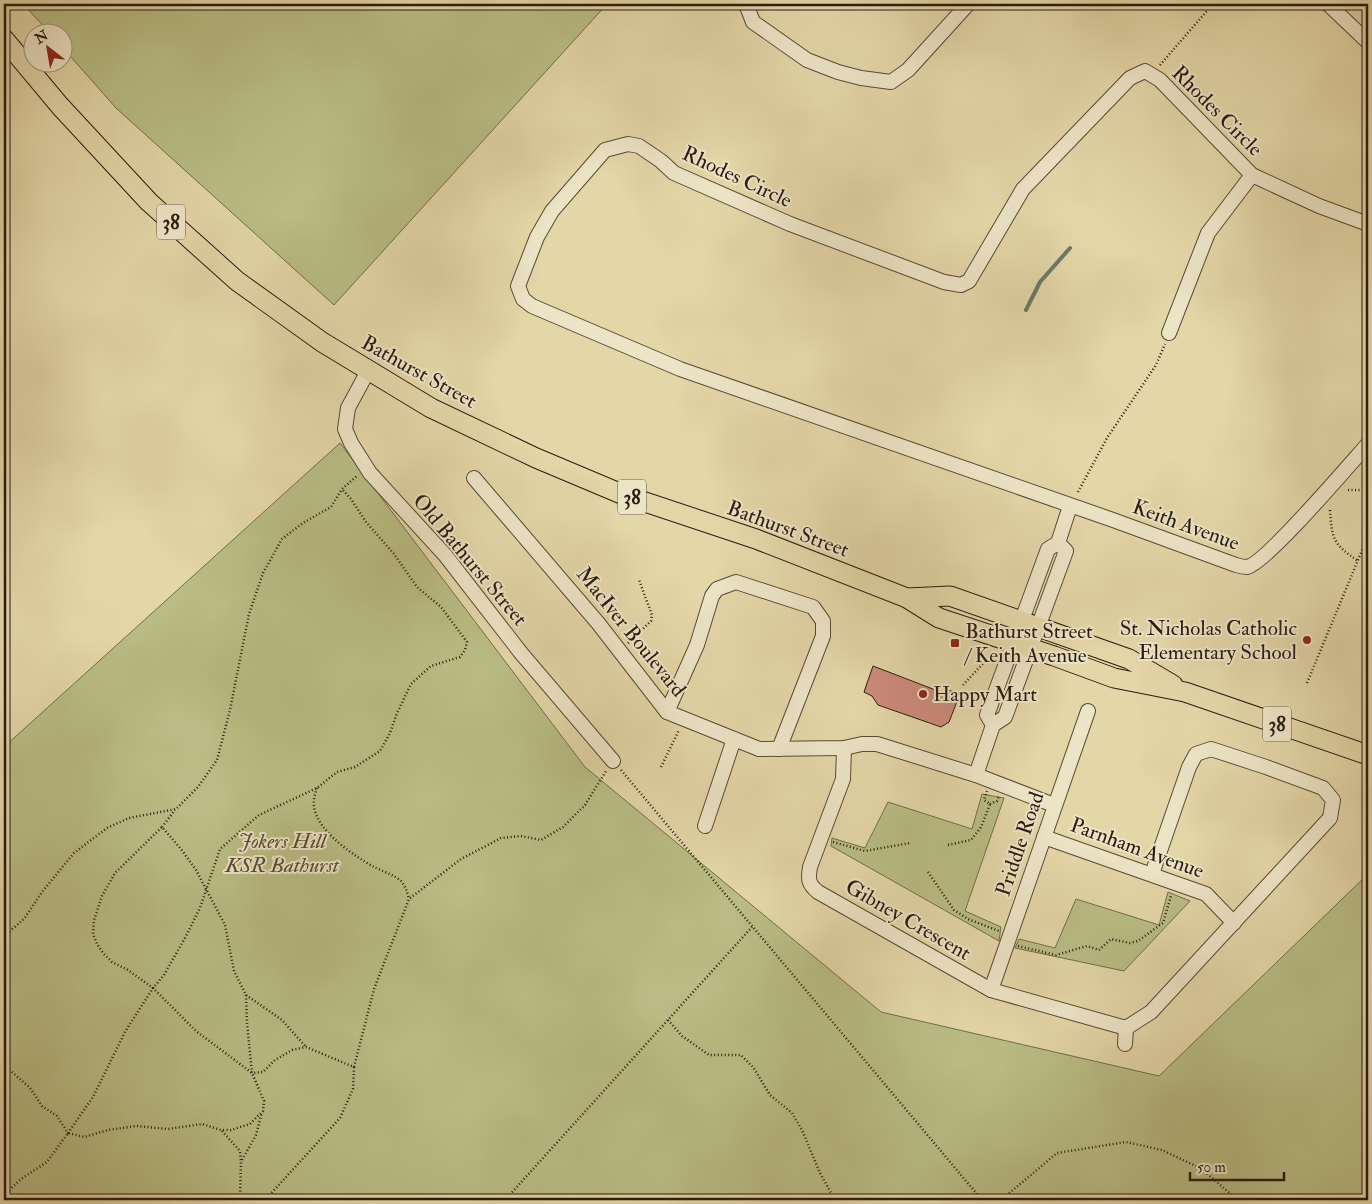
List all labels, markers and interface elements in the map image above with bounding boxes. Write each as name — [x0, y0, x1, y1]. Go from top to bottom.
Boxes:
north arrow — [22, 22, 72, 72]
text: N — [31, 27, 52, 48]
street label: Rhodes Circle — [1166, 60, 1268, 162]
street label: Rhodes Circle — [678, 140, 796, 214]
road number: 38 — [157, 204, 185, 240]
street label: Bathurst Street — [357, 329, 482, 415]
road number: 38 — [618, 480, 646, 514]
street label: Old Bathurst Street — [407, 488, 533, 632]
street label: Keith Avenue — [1129, 493, 1243, 557]
street label: Bathurst Street — [723, 494, 853, 564]
street label: MacIver Boulevard — [570, 561, 692, 703]
place label: St. Nicholas Catholic Elementary School — [1120, 615, 1298, 666]
place label: Bathurst Street / Keith Avenue — [963, 618, 1093, 669]
marker: St. Nicholas Catholic Elementary School — [1301, 634, 1313, 646]
marker: Bathurst Street / Keith Avenue — [949, 637, 961, 649]
place label: Happy Mart — [933, 681, 1037, 708]
marker: Happy Mart — [917, 688, 929, 700]
road number: 38 — [1263, 706, 1291, 742]
street label: Priddle Road — [990, 788, 1051, 900]
street label: Parnham Avenue — [1066, 811, 1208, 885]
park label: Jokers Hill KSR Bathurst — [224, 828, 340, 879]
street label: Gibney Crescent — [840, 873, 976, 967]
scale bar — [1190, 1149, 1283, 1181]
text: 50 m — [1197, 1158, 1226, 1177]

